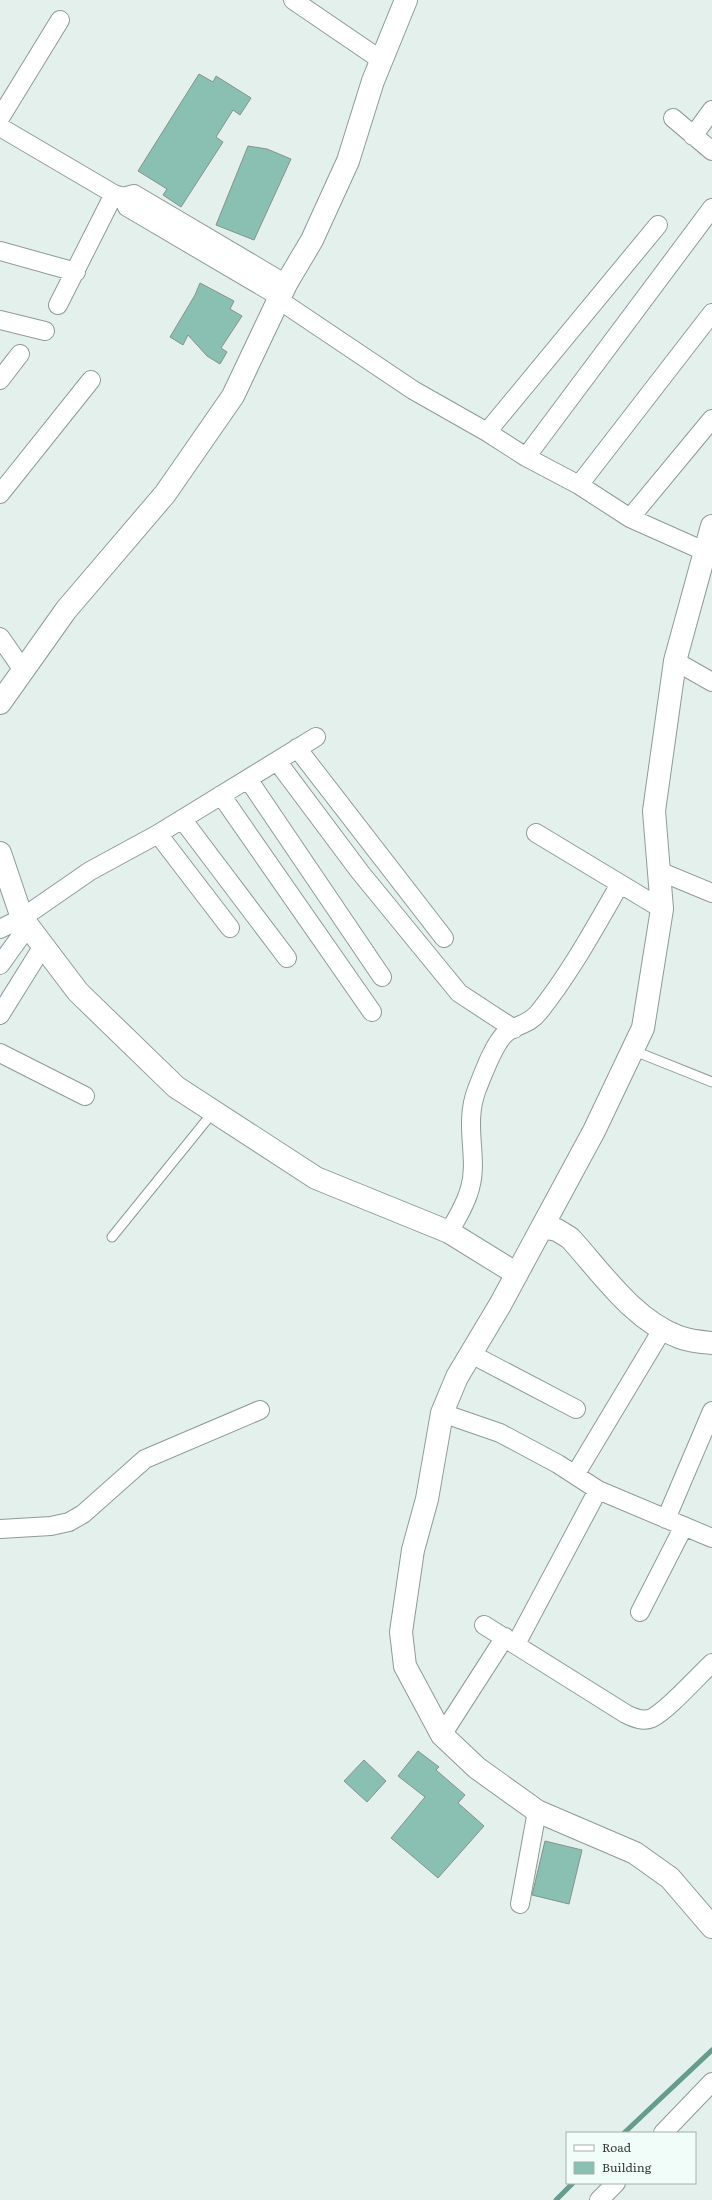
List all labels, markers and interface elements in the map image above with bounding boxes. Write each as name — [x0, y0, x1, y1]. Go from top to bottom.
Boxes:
legend — [566, 2132, 696, 2184]
text: Road — [602, 2138, 632, 2156]
text: Building — [602, 2158, 652, 2176]

